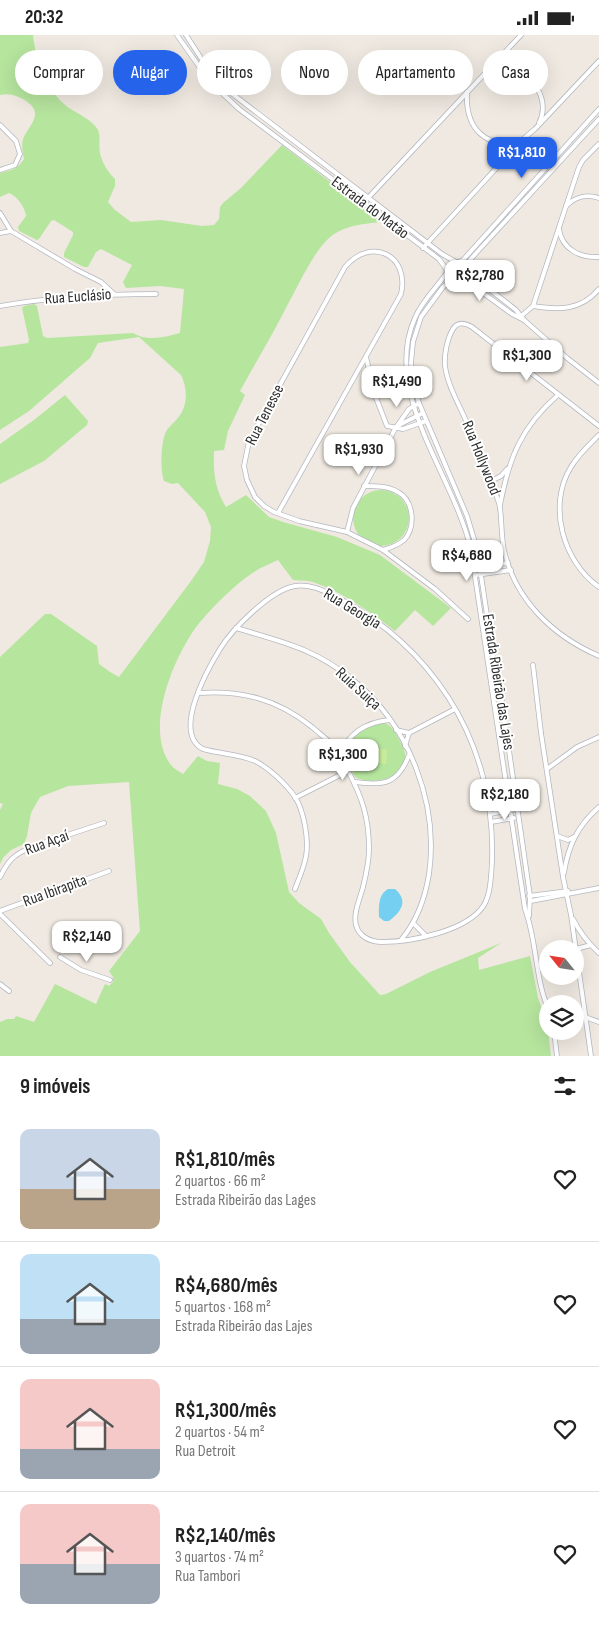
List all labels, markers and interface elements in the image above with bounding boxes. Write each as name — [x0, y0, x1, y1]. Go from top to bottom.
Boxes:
text: 20:32 — [25, 6, 63, 29]
chip: Comprar — [15, 50, 103, 95]
chip: Alugar — [113, 50, 187, 95]
chip: Filtros — [197, 50, 271, 95]
chip: Novo — [281, 50, 348, 95]
chip: Apartamento — [358, 50, 473, 95]
chip: Casa — [483, 50, 548, 95]
pin: R$1,810 — [476, 137, 568, 179]
text: R$1,810 — [498, 143, 546, 162]
street label: Estrada do Matão — [327, 173, 413, 243]
pin: R$2,780 — [434, 259, 526, 302]
text: R$2,780 — [456, 266, 504, 285]
street label: Rua Euclásio — [44, 285, 112, 309]
pin: R$1,300 — [481, 339, 573, 382]
text: R$1,300 — [503, 346, 551, 365]
pin: R$1,490 — [351, 365, 443, 408]
text: R$1,490 — [372, 372, 422, 391]
street label: Rua Tenesse — [242, 381, 288, 449]
street label: Rua Hollywood — [457, 418, 505, 498]
pin: R$1,930 — [313, 433, 405, 476]
text: R$1,930 — [335, 440, 383, 459]
pin: R$4,680 — [421, 539, 513, 582]
text: R$4,680 — [442, 546, 492, 565]
street label: Rua Georgia — [320, 584, 384, 634]
street label: Estrada Ribeirão das Lajes — [478, 613, 518, 752]
street label: Ruia Suiça — [331, 664, 385, 714]
pin: R$1,300 — [297, 739, 389, 781]
text: R$1,300 — [319, 745, 367, 764]
pin: R$2,180 — [459, 779, 551, 821]
text: R$2,180 — [481, 785, 529, 804]
street label: Rua Açaí — [23, 826, 71, 860]
street label: Rua Ibirapita — [20, 871, 90, 911]
pin: R$2,140 — [41, 921, 133, 963]
text: R$2,140 — [63, 927, 111, 946]
north arrow — [539, 940, 584, 985]
map controls — [539, 940, 584, 1040]
button: layers — [539, 995, 584, 1040]
icon: filters — [551, 1072, 579, 1100]
text: 9 imóveis — [20, 1074, 90, 1099]
text: R$1,810/mês — [175, 1147, 275, 1172]
icon: home — [60, 1149, 120, 1209]
icon: heart — [551, 1165, 579, 1193]
text: 2 quartos · 66 m² — [175, 1172, 266, 1191]
text: Estrada Ribeirão das Lages — [175, 1191, 316, 1210]
text: R$4,680/mês — [175, 1273, 278, 1298]
icon: home — [60, 1274, 120, 1334]
icon: heart — [551, 1290, 579, 1318]
text: 5 quartos · 168 m² — [175, 1298, 271, 1317]
text: Estrada Ribeirão das Lajes — [175, 1317, 312, 1336]
text: R$1,300/mês — [175, 1398, 276, 1423]
icon: home — [60, 1399, 120, 1459]
icon: heart — [551, 1415, 579, 1443]
text: 2 quartos · 54 m² — [175, 1423, 265, 1442]
text: Rua Detroit — [175, 1442, 236, 1461]
text: R$2,140/mês — [175, 1523, 276, 1548]
icon: home — [60, 1524, 120, 1584]
icon: heart — [551, 1540, 579, 1568]
text: 3 quartos · 74 m² — [175, 1548, 264, 1567]
text: Rua Tambori — [175, 1567, 241, 1586]

